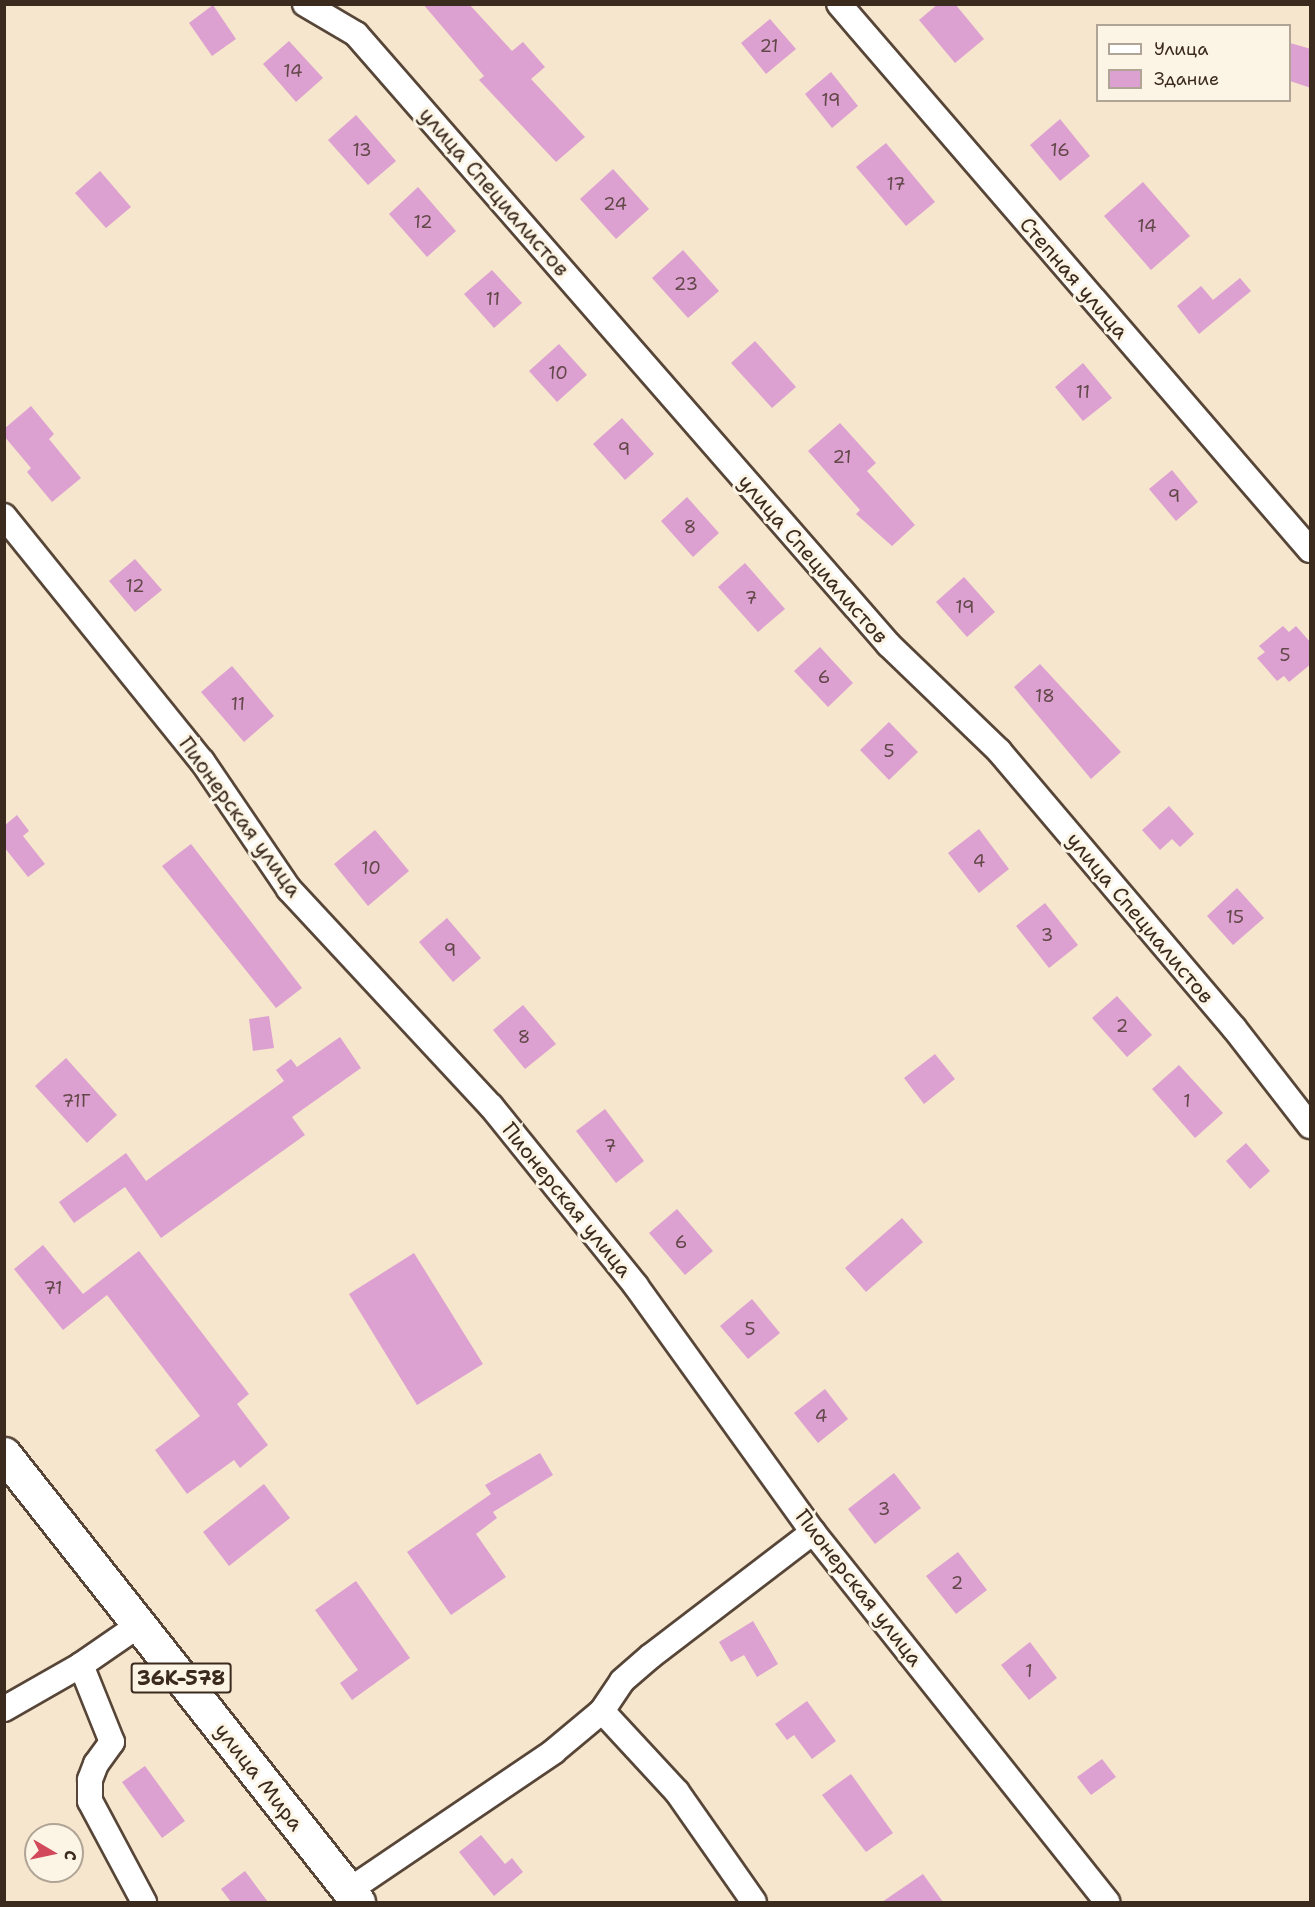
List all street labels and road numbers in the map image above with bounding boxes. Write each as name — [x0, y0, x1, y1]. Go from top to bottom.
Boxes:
street label: улица Специалистов — [414, 102, 574, 282]
street label: Степная улица — [1014, 212, 1134, 344]
street label: улица Специалистов — [733, 469, 893, 649]
street label: Пионерская улица — [173, 732, 307, 902]
street label: улица Специалистов — [1061, 827, 1219, 1009]
street label: Пионерская улица — [497, 1117, 637, 1283]
street label: Пионерская улица — [790, 1505, 928, 1671]
road number: 36К-578 — [130, 1661, 232, 1695]
street label: улица Мира — [209, 1718, 309, 1836]

